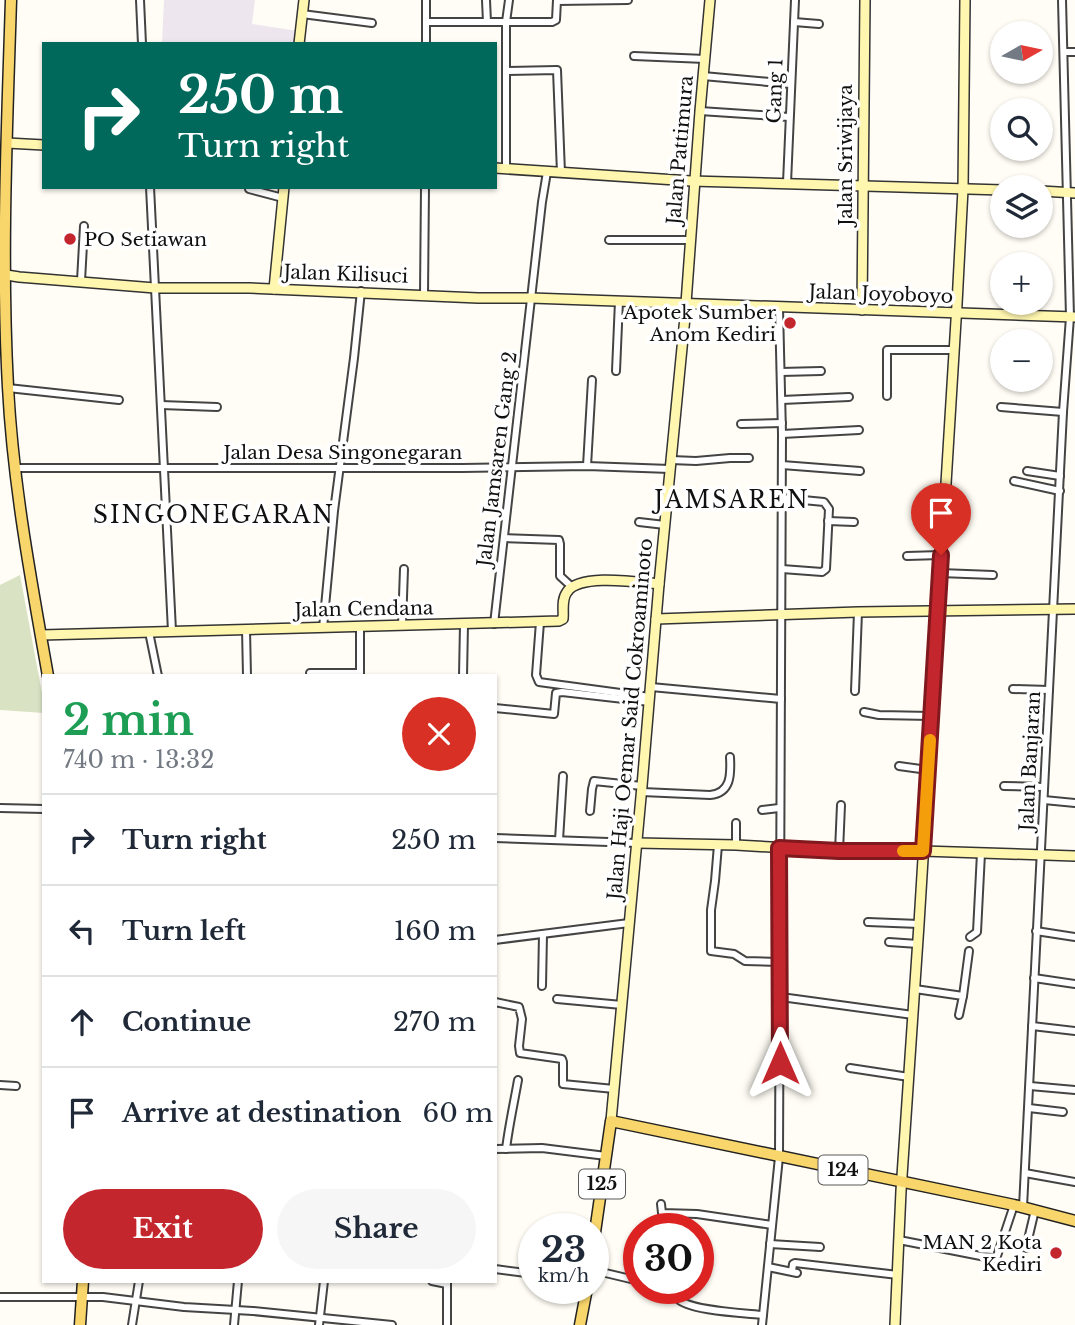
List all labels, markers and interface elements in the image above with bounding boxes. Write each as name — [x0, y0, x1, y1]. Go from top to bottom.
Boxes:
north arrow — [990, 21, 1054, 84]
map controls — [990, 21, 1053, 392]
street label: Gang 1 — [762, 58, 788, 124]
text: 250 m — [178, 65, 343, 126]
icon: right — [63, 70, 154, 161]
street label: Jalan Pattimura — [662, 74, 698, 228]
street label: Jalan Sriwijaya — [834, 84, 857, 229]
button: search — [990, 98, 1053, 161]
text: Turn right — [178, 126, 349, 166]
button: layers — [990, 175, 1053, 238]
place label: PO Setiawan — [84, 228, 207, 251]
marker: PO Setiawan — [62, 231, 78, 247]
button: + — [990, 252, 1053, 315]
street label: Jalan Kilisuci — [280, 260, 409, 288]
street label: Jalan Joyoboyo — [805, 280, 954, 308]
place label: Apotek Sumber Anom Kediri — [622, 301, 777, 346]
marker: Apotek Sumber Anom Kediri — [782, 315, 798, 331]
button: − — [990, 329, 1053, 392]
street label: Jalan Jamsaren Gang 2 — [472, 350, 522, 571]
street label: Jalan Desa Singonegaran — [221, 441, 462, 464]
pin — [911, 483, 971, 555]
district label: JAMSAREN — [651, 486, 810, 514]
icon: arrive — [922, 494, 960, 532]
district label: SINGONEGARAN — [93, 501, 335, 529]
street label: Jalan Haji Oemar Said Cokroaminoto — [602, 537, 657, 904]
street label: Jalan Cendana — [291, 596, 434, 622]
street label: Jalan Banjaran — [1015, 691, 1045, 834]
text: 2 min — [63, 694, 194, 746]
button: close — [402, 697, 476, 771]
text: 740 m · 13:32 — [63, 746, 214, 774]
icon: right — [63, 821, 101, 859]
text: Turn right — [122, 824, 267, 856]
text: 250 m — [391, 824, 476, 856]
icon: left — [63, 912, 101, 950]
text: Turn left — [122, 915, 246, 947]
text: 160 m — [394, 915, 476, 947]
icon: ahead — [63, 1003, 101, 1041]
text: Continue — [122, 1006, 251, 1038]
text: 270 m — [393, 1006, 476, 1038]
position arrow — [743, 1026, 817, 1100]
icon: arrive — [63, 1094, 101, 1132]
text: Arrive at destination — [122, 1097, 402, 1129]
text: 60 m — [423, 1097, 493, 1129]
road number: 124 — [818, 1156, 868, 1184]
road number: 125 — [579, 1170, 625, 1198]
button: Exit — [63, 1189, 263, 1269]
button: Share — [277, 1189, 476, 1269]
speed limit sign: 30 — [623, 1213, 714, 1304]
text: 23 — [541, 1228, 586, 1271]
place label: MAN 2 Kota Kediri — [922, 1231, 1043, 1276]
marker: MAN 2 Kota Kediri — [1048, 1245, 1064, 1261]
text: km/h — [538, 1265, 589, 1287]

